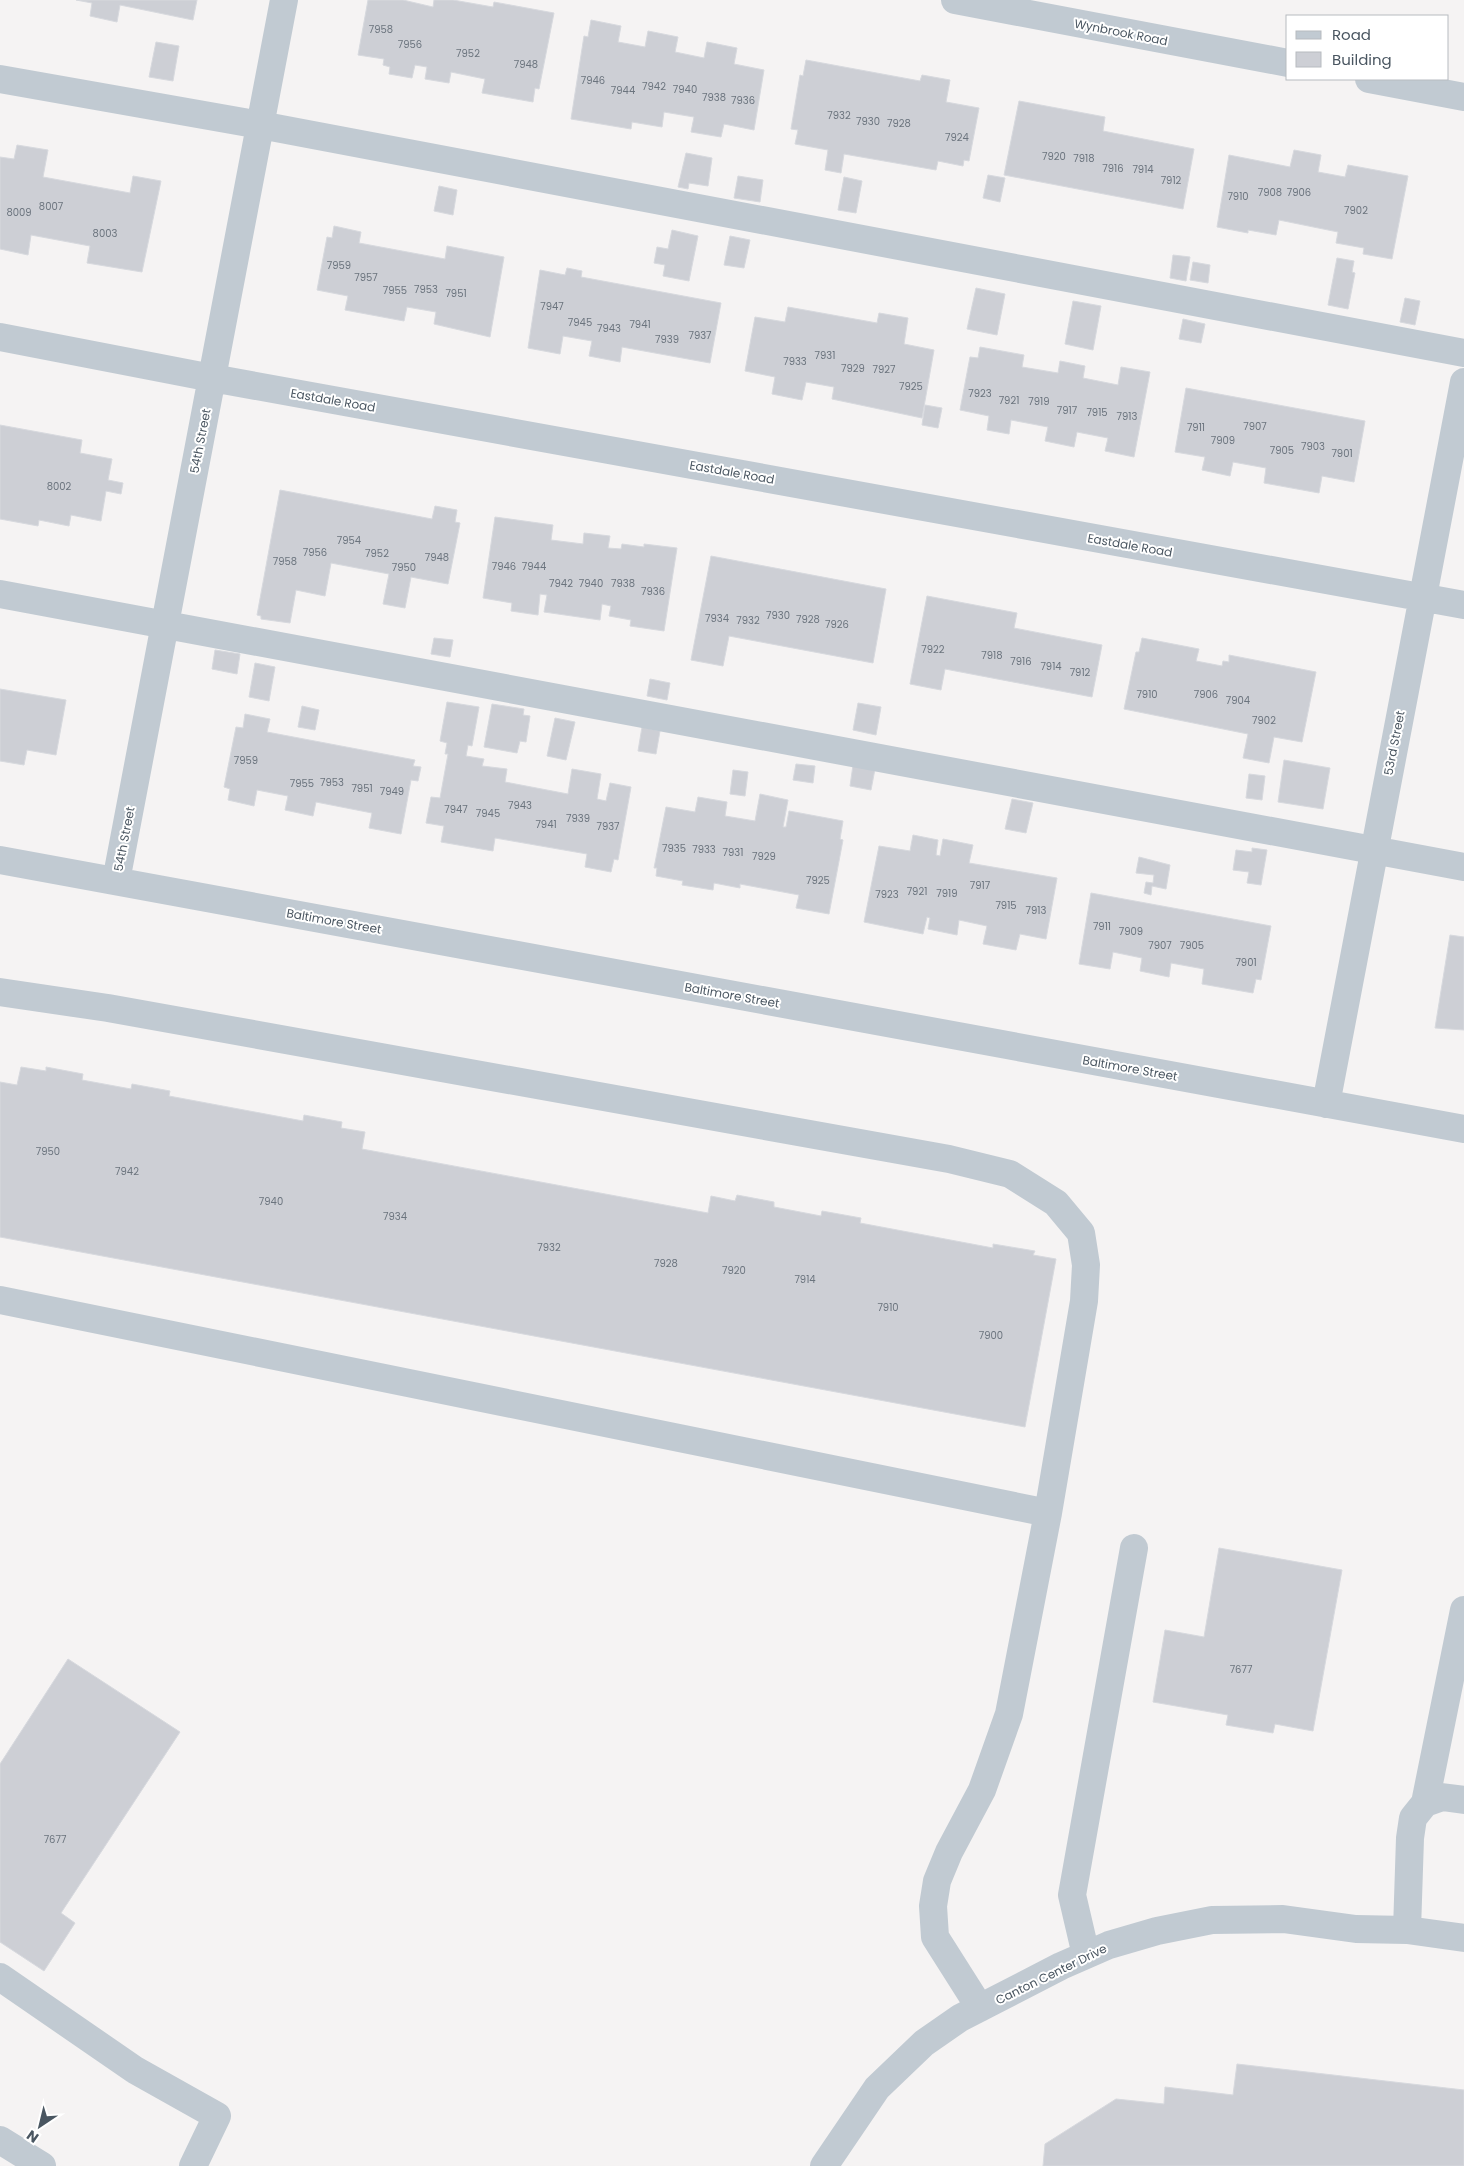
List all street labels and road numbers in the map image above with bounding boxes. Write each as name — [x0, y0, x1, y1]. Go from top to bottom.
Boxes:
street label: Wynbrook Road — [1073, 15, 1169, 49]
street label: Eastdale Road — [289, 384, 377, 416]
street label: 54th Street — [185, 407, 215, 475]
street label: Eastdale Road — [688, 456, 776, 488]
street label: Eastdale Road — [1086, 529, 1174, 561]
street label: 53rd Street — [1379, 709, 1409, 777]
street label: 54th Street — [109, 805, 139, 873]
street label: Baltimore Street — [285, 904, 383, 938]
street label: Baltimore Street — [683, 978, 781, 1012]
street label: Baltimore Street — [1081, 1051, 1179, 1085]
street label: Canton Center Drive — [992, 1940, 1110, 2008]

